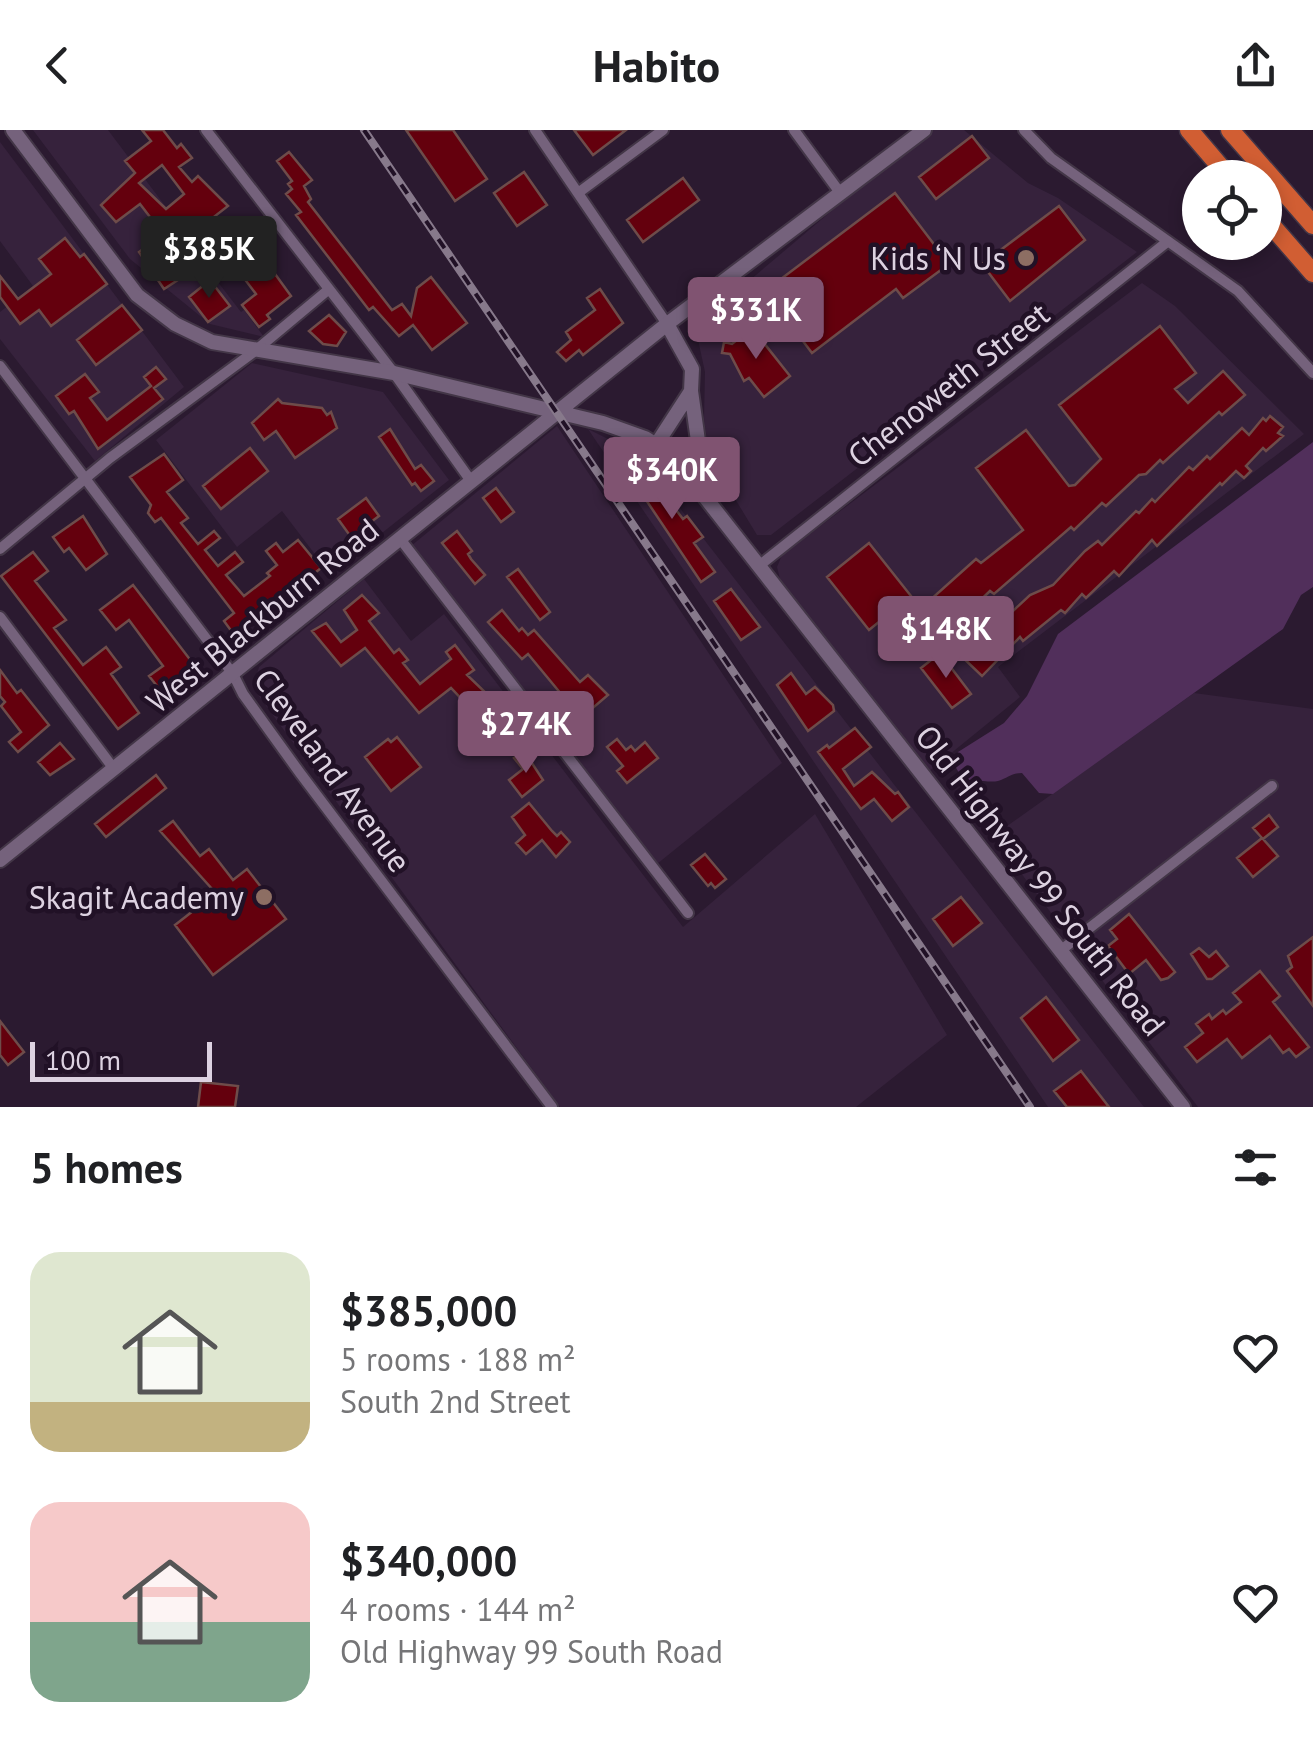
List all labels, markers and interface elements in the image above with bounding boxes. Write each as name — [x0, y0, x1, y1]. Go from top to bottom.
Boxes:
text: Habito — [593, 36, 720, 94]
icon: back — [30, 38, 85, 93]
icon: share — [1228, 38, 1283, 93]
map controls — [1182, 160, 1282, 260]
button: locate — [1182, 160, 1282, 260]
pin: $385K — [139, 216, 279, 301]
text: $385K — [163, 227, 255, 269]
place label: Kids ‘N Us — [870, 237, 1006, 279]
marker: Kids ‘N Us — [1015, 247, 1037, 269]
pin: $331K — [686, 277, 826, 362]
text: $331K — [710, 288, 802, 330]
street label: Chenoweth Street — [839, 292, 1057, 476]
pin: $340K — [602, 437, 742, 522]
text: $340K — [626, 448, 718, 490]
street label: West Blackburn Road — [137, 508, 387, 722]
pin: $148K — [876, 596, 1016, 681]
text: $148K — [900, 607, 992, 649]
street label: Cleveland Avenue — [245, 660, 421, 880]
pin: $274K — [456, 691, 596, 776]
text: $274K — [480, 702, 572, 744]
street label: Old Highway 99 South Road — [907, 716, 1175, 1044]
place label: Skagit Academy — [29, 876, 244, 918]
marker: Skagit Academy — [253, 886, 275, 908]
scale bar — [30, 1037, 212, 1081]
text: 100 m — [45, 1041, 121, 1078]
text: 5 homes — [30, 1140, 183, 1195]
icon: filters — [1228, 1140, 1283, 1195]
text: $385,000 — [340, 1283, 517, 1338]
icon: home — [110, 1292, 230, 1412]
icon: heart — [1228, 1325, 1283, 1380]
text: 5 rooms · 188 m² — [340, 1338, 576, 1380]
text: South 2nd Street — [340, 1380, 571, 1422]
text: $340,000 — [340, 1533, 517, 1588]
icon: home — [110, 1542, 230, 1662]
icon: heart — [1228, 1575, 1283, 1630]
text: 4 rooms · 144 m² — [340, 1588, 576, 1630]
text: Old Highway 99 South Road — [340, 1630, 723, 1672]

